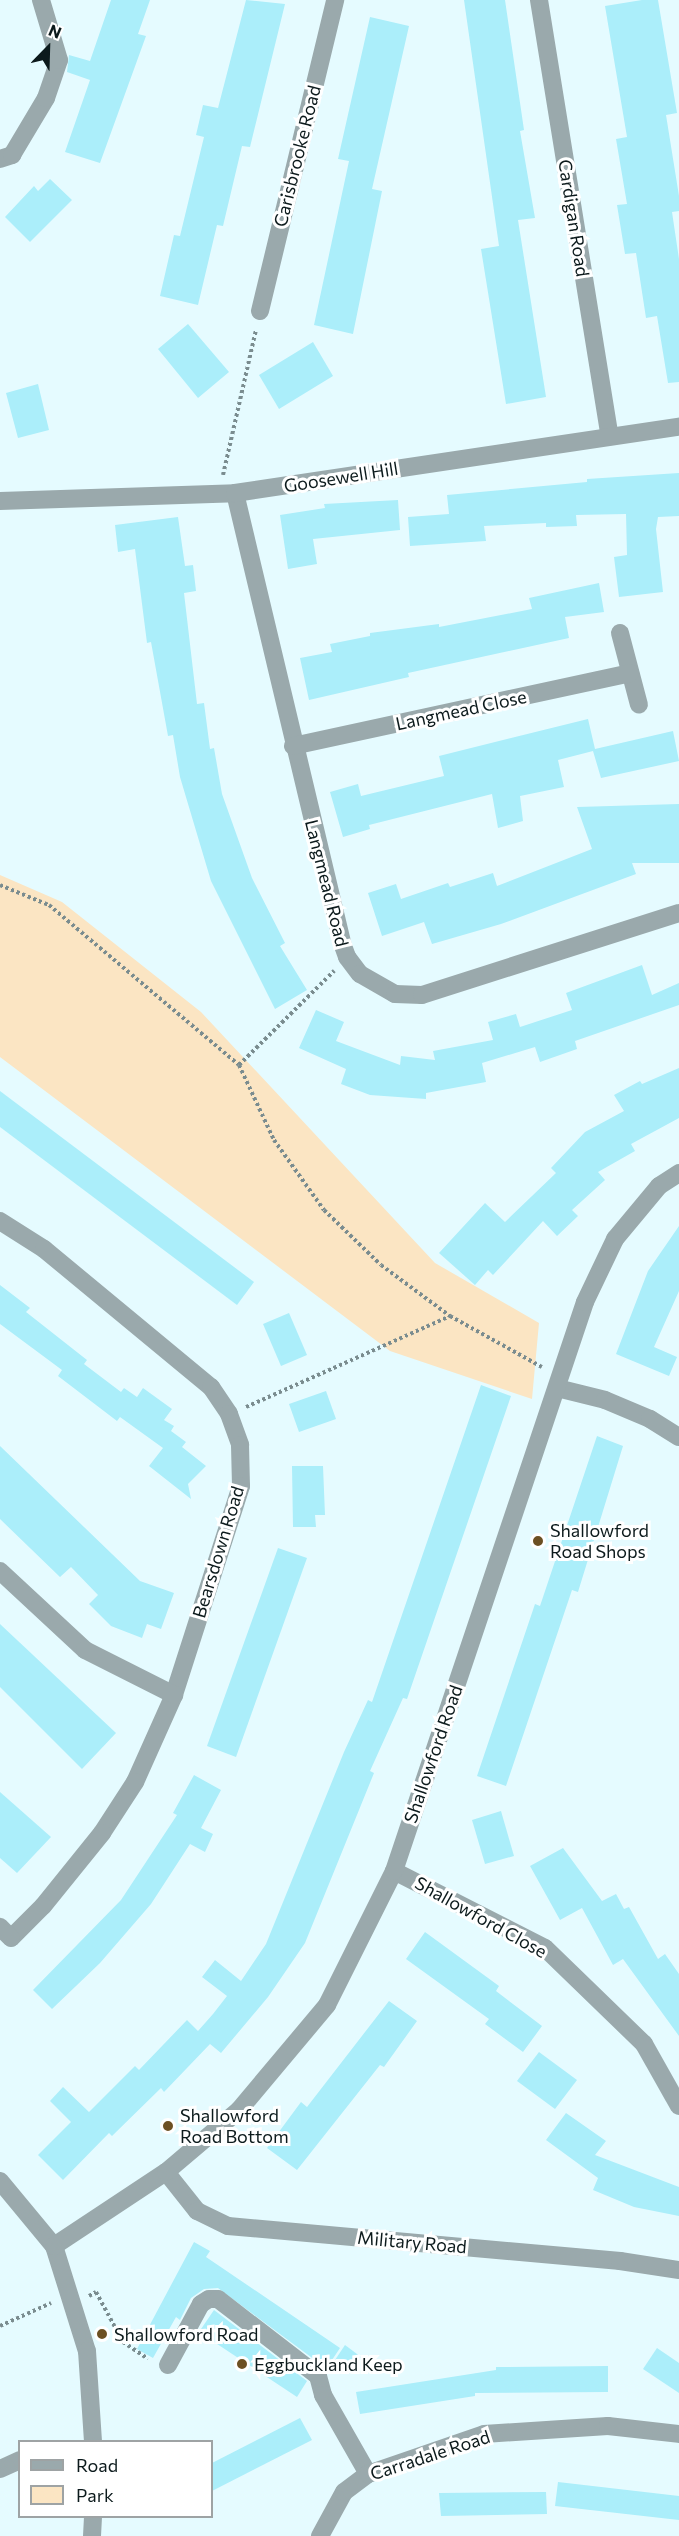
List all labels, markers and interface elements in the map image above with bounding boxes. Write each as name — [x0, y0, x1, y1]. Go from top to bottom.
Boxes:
north arrow — [18, 18, 78, 78]
text: N — [46, 20, 64, 42]
street label: Carisbrooke Road — [269, 83, 325, 229]
street label: Cardigan Road — [554, 158, 594, 278]
street label: Goosewell Hill — [282, 457, 400, 497]
street label: Langmead Close — [394, 686, 528, 734]
street label: Langmead Road — [301, 817, 353, 949]
street label: Bearsdown Road — [188, 1484, 248, 1620]
place label: Shallowford Road Shops — [550, 1520, 649, 1562]
marker: Shallowford Road Shops — [531, 1534, 545, 1548]
street label: Shallowford Road — [399, 1682, 467, 1826]
street label: Shallowford Close — [411, 1872, 551, 1962]
place label: Shallowford Road Bottom — [180, 2105, 289, 2148]
marker: Shallowford Road Bottom — [161, 2119, 175, 2133]
street label: Military Road — [356, 2226, 468, 2258]
place label: Shallowford Road — [114, 2323, 258, 2345]
marker: Shallowford Road — [95, 2327, 109, 2341]
place label: Eggbuckland Keep — [254, 2353, 403, 2375]
marker: Eggbuckland Keep — [235, 2357, 249, 2371]
street label: Carradale Road — [367, 2425, 493, 2485]
legend — [18, 2440, 213, 2518]
text: Road — [76, 2454, 118, 2476]
text: Park — [76, 2484, 114, 2506]

